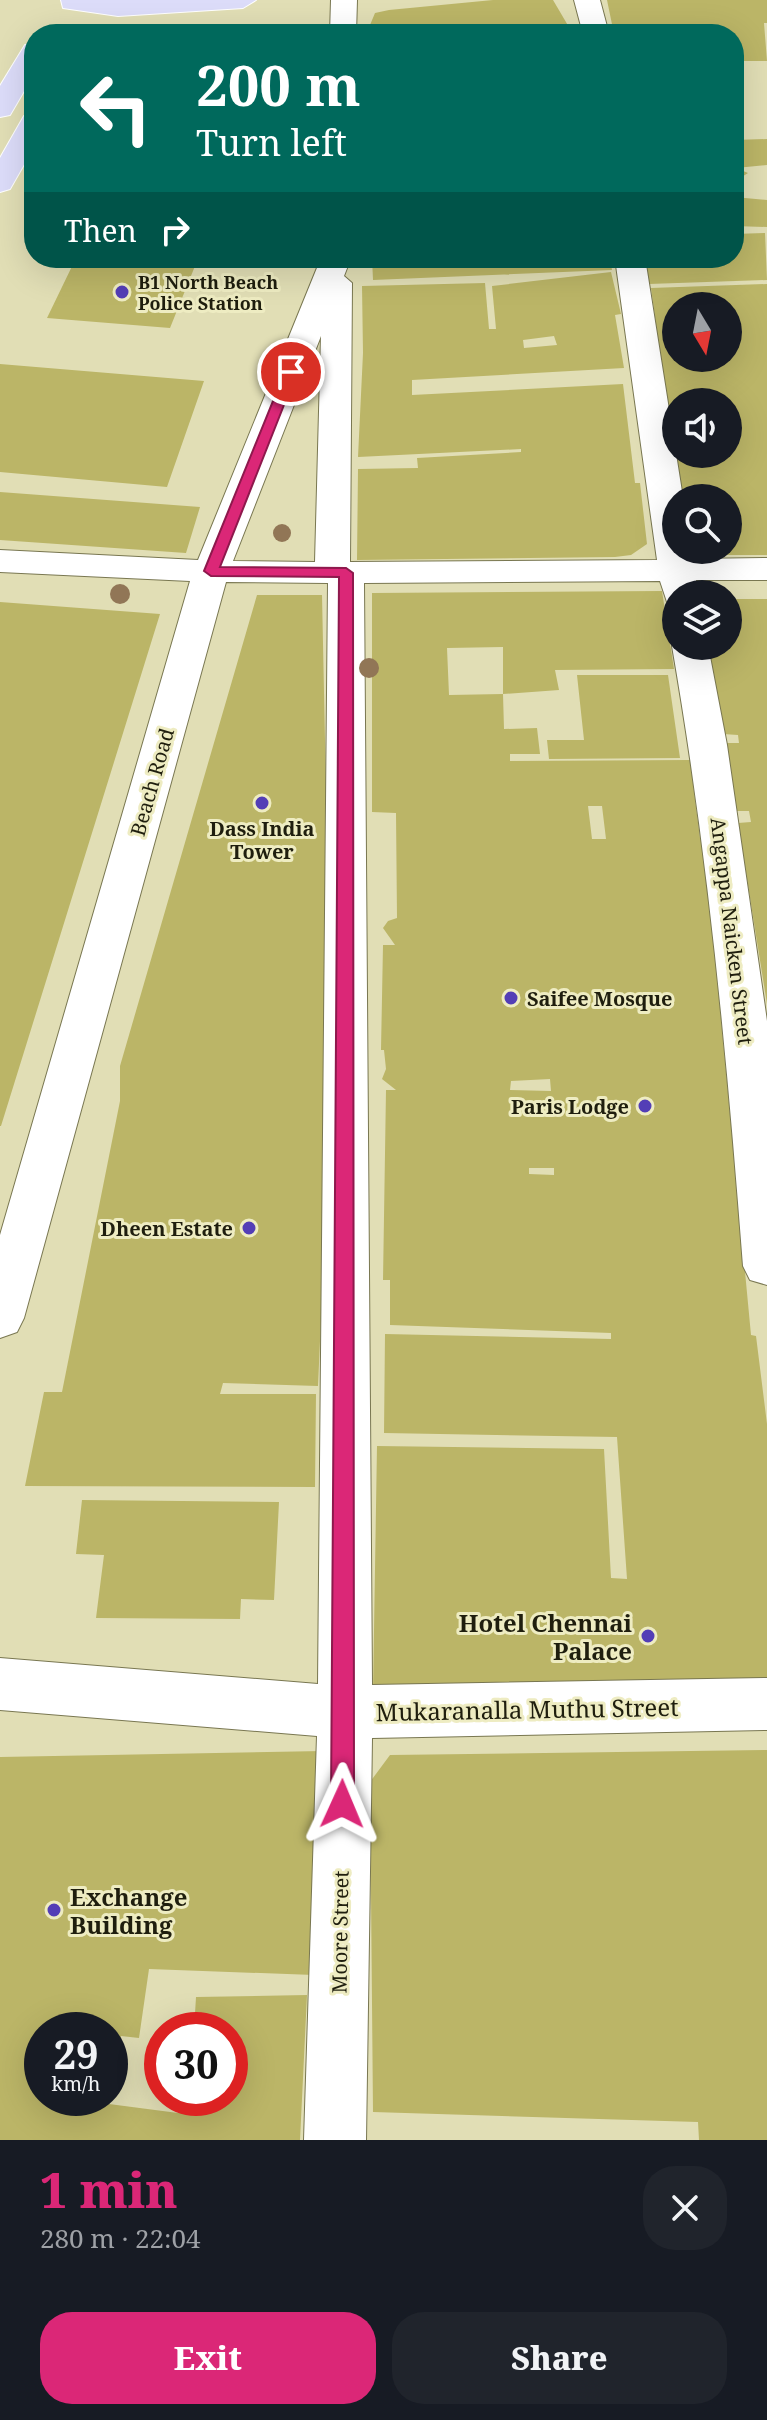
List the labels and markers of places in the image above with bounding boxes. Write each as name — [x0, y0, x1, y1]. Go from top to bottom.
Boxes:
place label: B1 North Beach Police Station — [138, 270, 278, 315]
marker: B1 North Beach Police Station — [113, 283, 131, 301]
pin — [257, 338, 325, 406]
marker: Dass India Tower — [253, 794, 271, 812]
place label: Dass India Tower — [209, 815, 315, 865]
place label: Saifee Mosque — [527, 985, 673, 1012]
marker: Saifee Mosque — [502, 989, 520, 1007]
place label: Paris Lodge — [511, 1093, 629, 1120]
marker: Paris Lodge — [636, 1097, 654, 1115]
place label: Dheen Estate — [101, 1215, 233, 1242]
marker: Dheen Estate — [240, 1219, 258, 1237]
place label: Hotel Chennai Palace — [459, 1606, 633, 1667]
marker: Hotel Chennai Palace — [639, 1627, 657, 1645]
place label: Exchange Building — [70, 1880, 187, 1941]
marker: Exchange Building — [45, 1901, 63, 1919]

